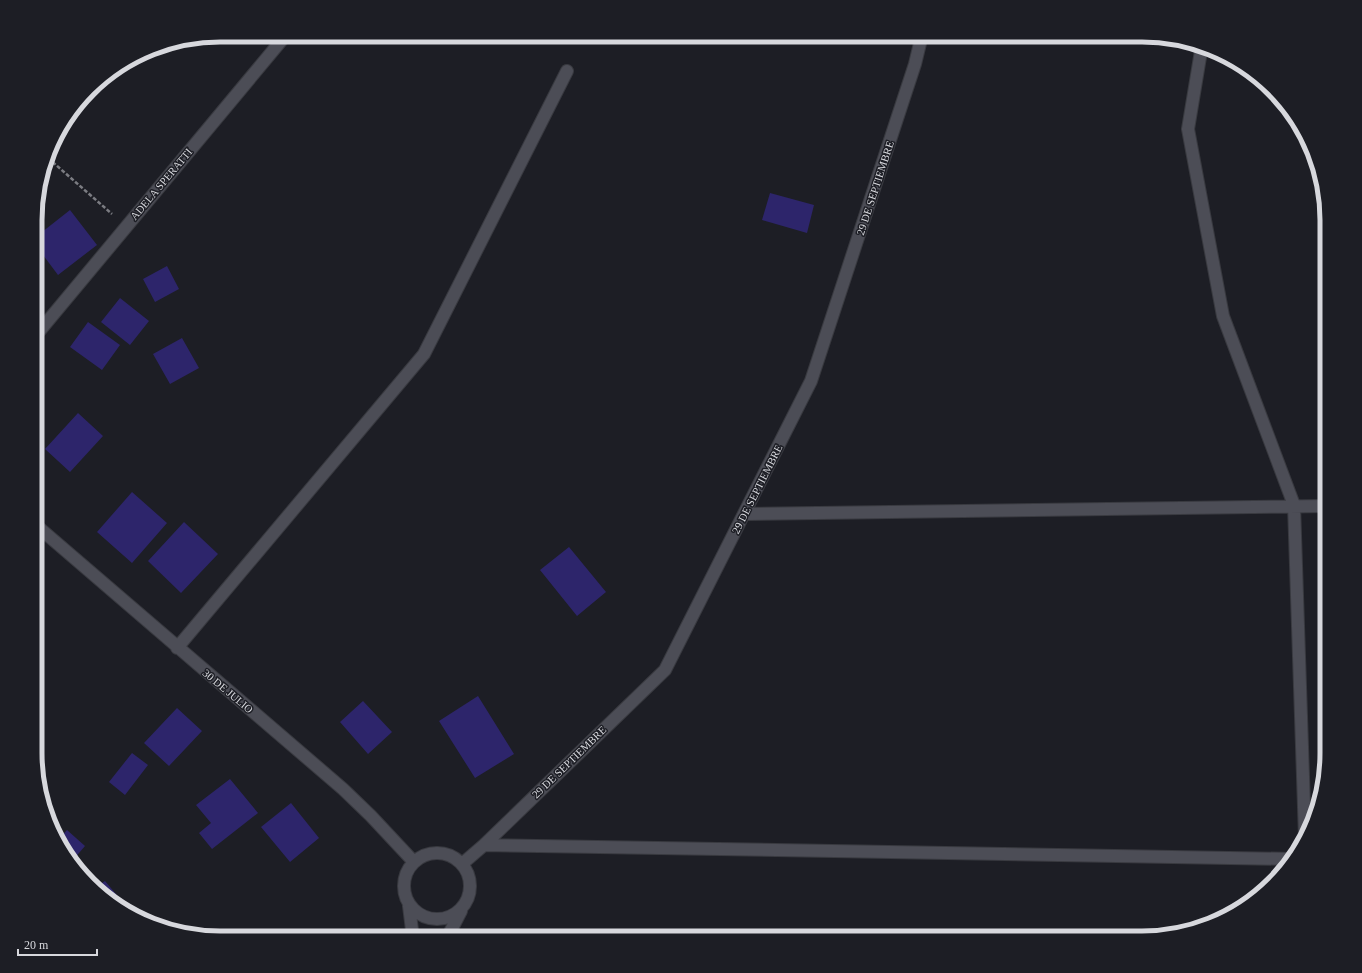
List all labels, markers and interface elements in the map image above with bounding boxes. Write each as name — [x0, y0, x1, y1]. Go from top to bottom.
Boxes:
street label: 29 DE SEPTIEMBRE — [854, 139, 896, 237]
street label: ADELA SPERATTI — [128, 146, 195, 222]
street label: 29 DE SEPTIEMBRE — [729, 442, 785, 536]
street label: 30 DE JULIO — [201, 667, 256, 715]
street label: 29 DE SEPTIEMBRE — [529, 723, 609, 800]
scale bar — [18, 931, 97, 957]
text: 20 m — [24, 938, 49, 952]

